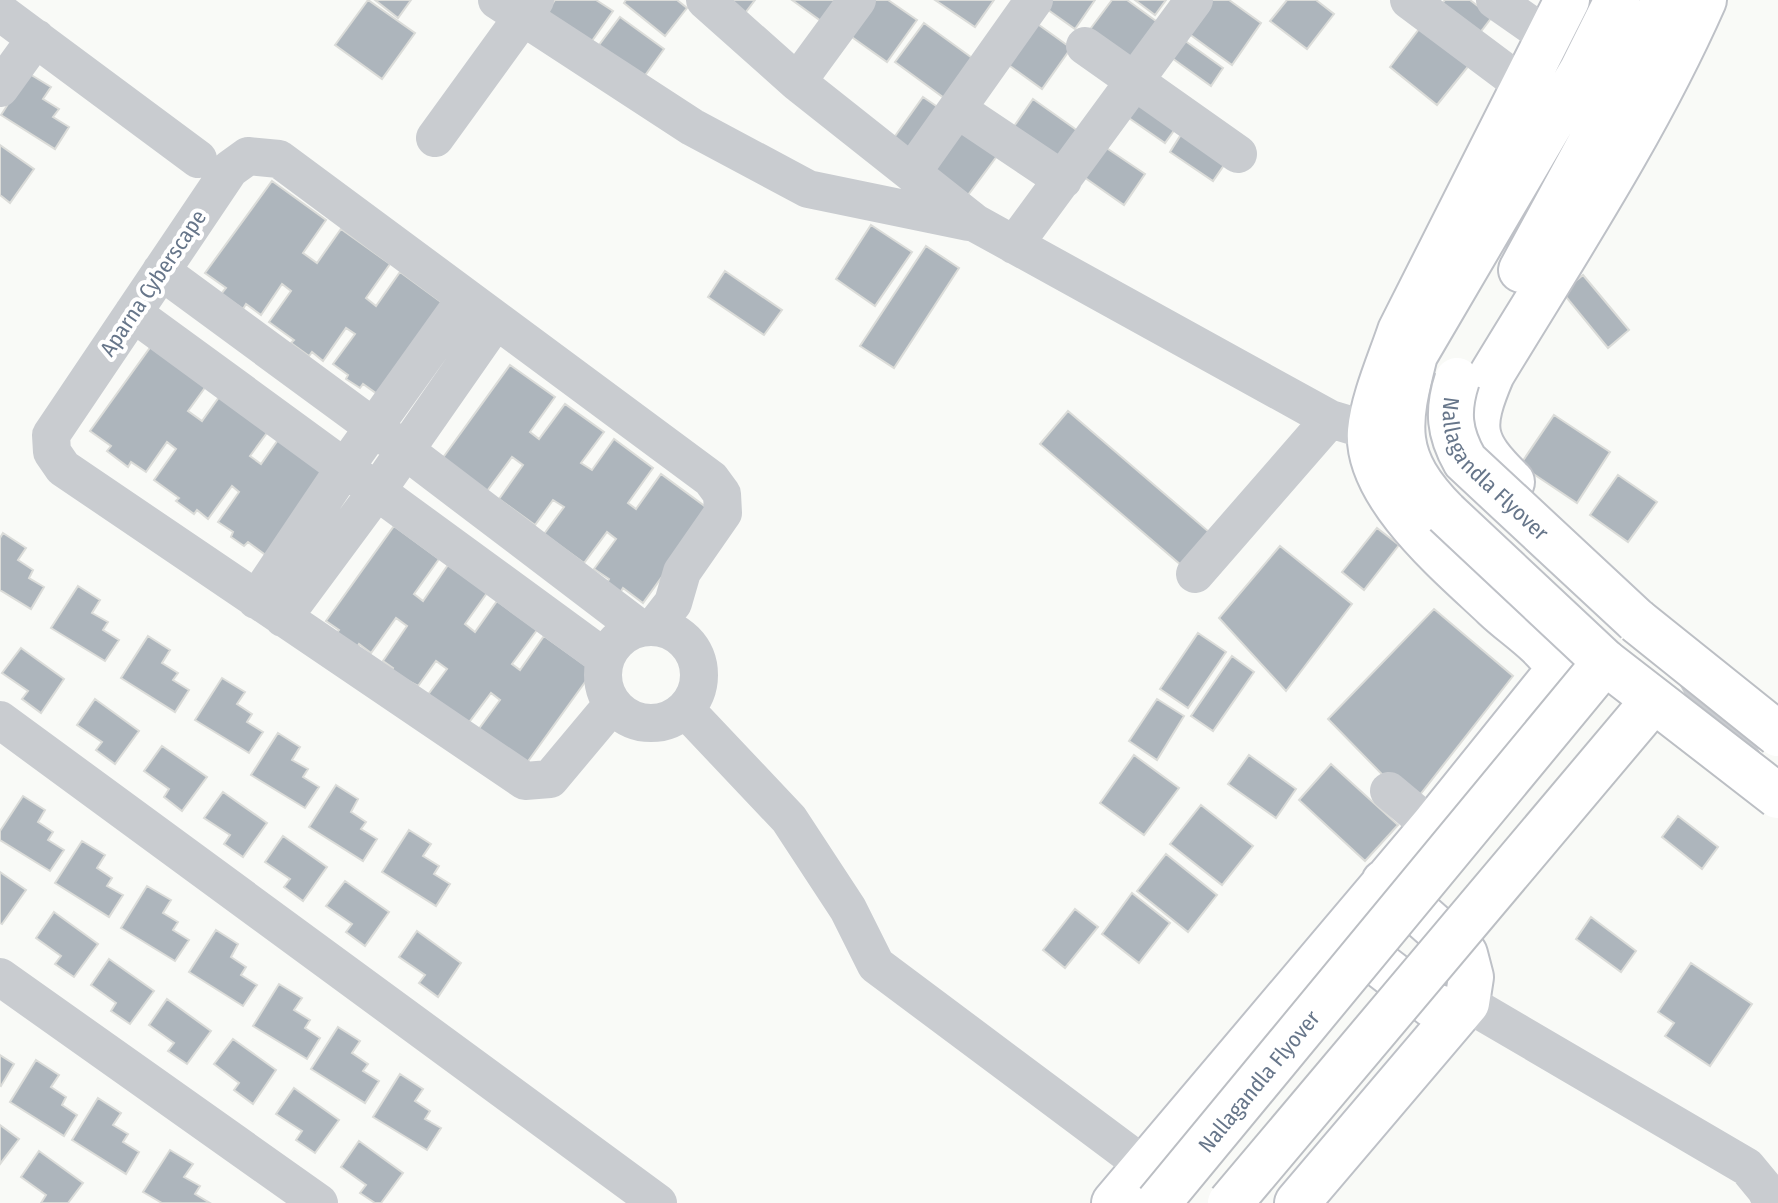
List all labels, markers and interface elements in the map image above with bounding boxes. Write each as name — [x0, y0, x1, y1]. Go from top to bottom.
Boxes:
street label: Aparna Cyberscape — [94, 205, 212, 361]
street label: Nallagandla Flyover — [1437, 396, 1555, 546]
street label: Nallagandla Flyover — [1192, 1004, 1325, 1158]

